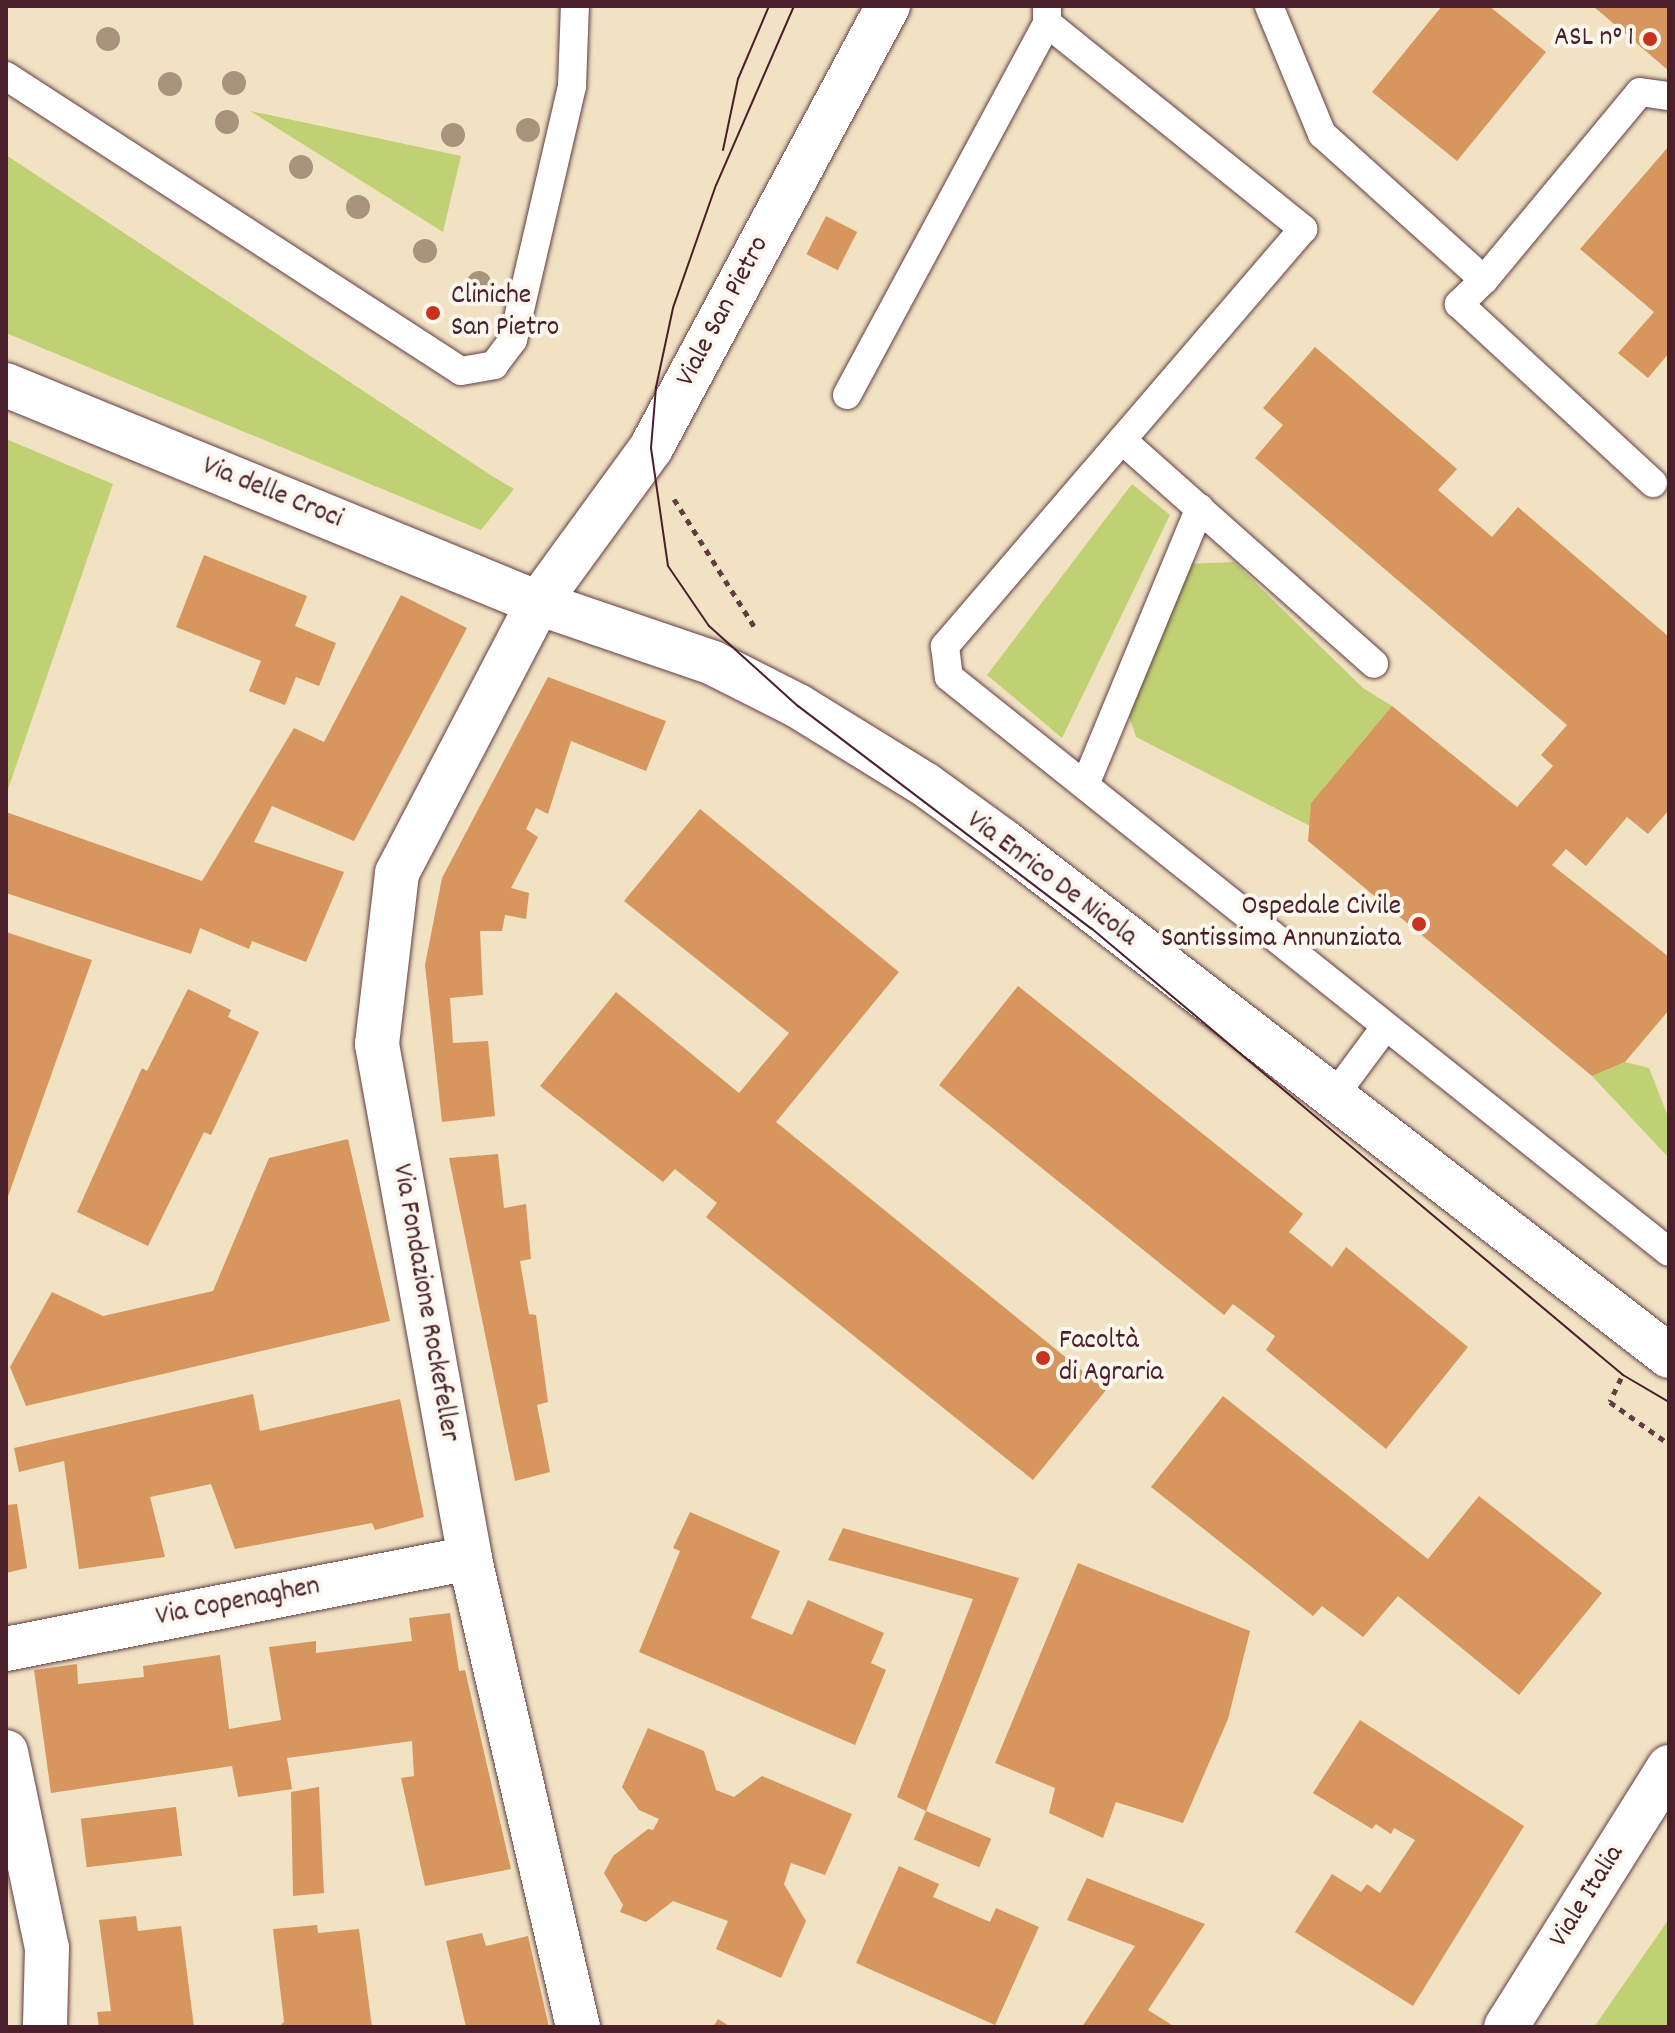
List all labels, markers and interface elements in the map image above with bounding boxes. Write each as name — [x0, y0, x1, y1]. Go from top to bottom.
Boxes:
place label: ASL n° 1 — [1554, 22, 1634, 56]
marker: ASL n° 1 — [1641, 30, 1659, 48]
street label: Viale San Pietro — [670, 231, 778, 393]
place label: Cliniche San Pietro — [451, 280, 559, 346]
marker: Cliniche San Pietro — [422, 302, 444, 324]
street label: Via delle Croci — [197, 451, 347, 537]
street label: Via Enrico De Nicola — [959, 805, 1143, 955]
place label: Ospedale Civile Santissima Annunziata — [1161, 891, 1401, 957]
marker: Ospedale Civile Santissima Annunziata — [1408, 913, 1430, 935]
street label: Via Fondazione Rockefeller — [383, 1161, 465, 1445]
place label: Facoltà di Agraria — [1059, 1325, 1163, 1391]
marker: Facoltà di Agraria — [1034, 1349, 1052, 1367]
street label: Via Copenaghen — [153, 1571, 323, 1635]
street label: Viale Italia — [1543, 1840, 1633, 1954]

